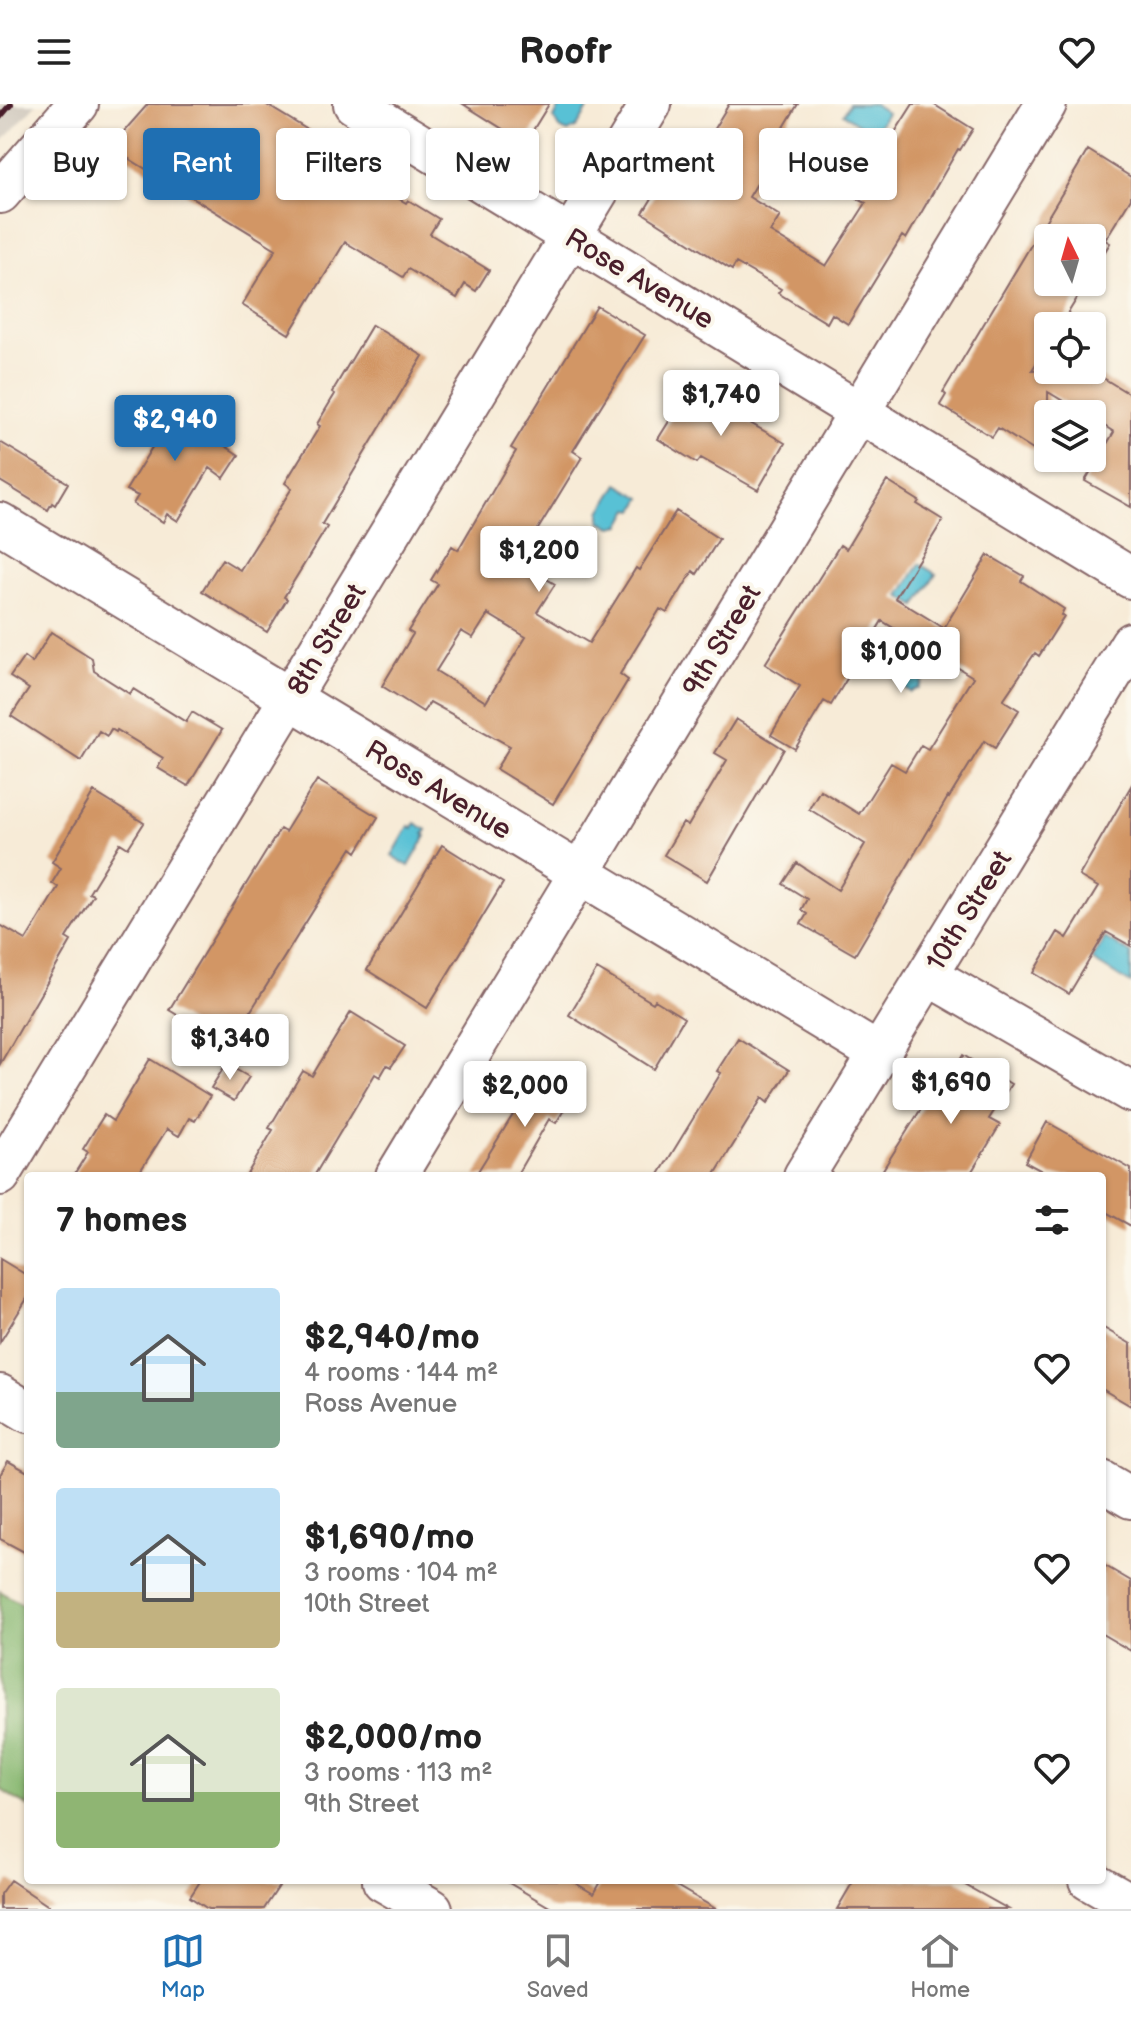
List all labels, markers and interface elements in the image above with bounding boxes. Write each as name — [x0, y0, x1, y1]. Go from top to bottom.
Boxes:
icon: menu — [32, 30, 76, 74]
icon: heart — [1055, 30, 1099, 74]
text: Roofr — [519, 31, 612, 74]
chip: Buy — [24, 128, 127, 200]
chip: Rent — [143, 128, 260, 200]
chip: Filters — [276, 128, 410, 200]
chip: New — [426, 128, 539, 200]
chip: Apartment — [555, 128, 743, 200]
chip: House — [759, 128, 897, 200]
street label: Rose Avenue — [559, 222, 720, 337]
north arrow — [1034, 224, 1106, 296]
map controls — [1034, 224, 1106, 472]
button: locate — [1034, 312, 1106, 384]
pin: $1,740 — [656, 370, 786, 438]
text: $1,740 — [681, 380, 761, 411]
pin: $2,940 — [110, 395, 240, 463]
button: layers — [1034, 400, 1106, 472]
text: $2,940 — [132, 405, 218, 436]
pin: $1,200 — [474, 526, 604, 594]
text: $1,200 — [498, 536, 580, 567]
street label: 8th Street — [281, 578, 374, 702]
street label: 9th Street — [676, 579, 769, 702]
pin: $1,000 — [836, 627, 966, 695]
text: $1,000 — [860, 637, 942, 668]
street label: Ross Avenue — [359, 734, 517, 847]
street label: 10th Street — [919, 844, 1019, 977]
pin: $1,340 — [165, 1014, 295, 1082]
text: $1,340 — [190, 1024, 270, 1055]
pin: $1,690 — [886, 1058, 1016, 1126]
pin: $2,000 — [460, 1061, 590, 1129]
text: $1,690 — [910, 1068, 992, 1099]
text: $2,000 — [481, 1071, 569, 1102]
icon: filters — [1030, 1198, 1074, 1242]
text: 7 homes — [56, 1200, 187, 1241]
text: $2,940/mo — [304, 1317, 480, 1358]
icon: home — [120, 1320, 216, 1416]
icon: heart — [1030, 1346, 1074, 1390]
text: 4 rooms · 144 m² — [304, 1358, 498, 1389]
text: Ross Avenue — [304, 1389, 457, 1420]
text: $1,690/mo — [304, 1517, 474, 1558]
icon: home — [120, 1520, 216, 1616]
icon: heart — [1030, 1546, 1074, 1590]
text: 3 rooms · 104 m² — [304, 1558, 498, 1589]
text: 10th Street — [304, 1589, 430, 1620]
text: $2,000/mo — [304, 1717, 482, 1758]
icon: home — [120, 1720, 216, 1816]
icon: heart — [1030, 1746, 1074, 1790]
text: 3 rooms · 113 m² — [304, 1758, 493, 1789]
text: 9th Street — [304, 1789, 419, 1820]
tab: Map — [161, 1929, 205, 2004]
tab: Saved — [527, 1929, 589, 2004]
tab: Home — [910, 1929, 970, 2004]

